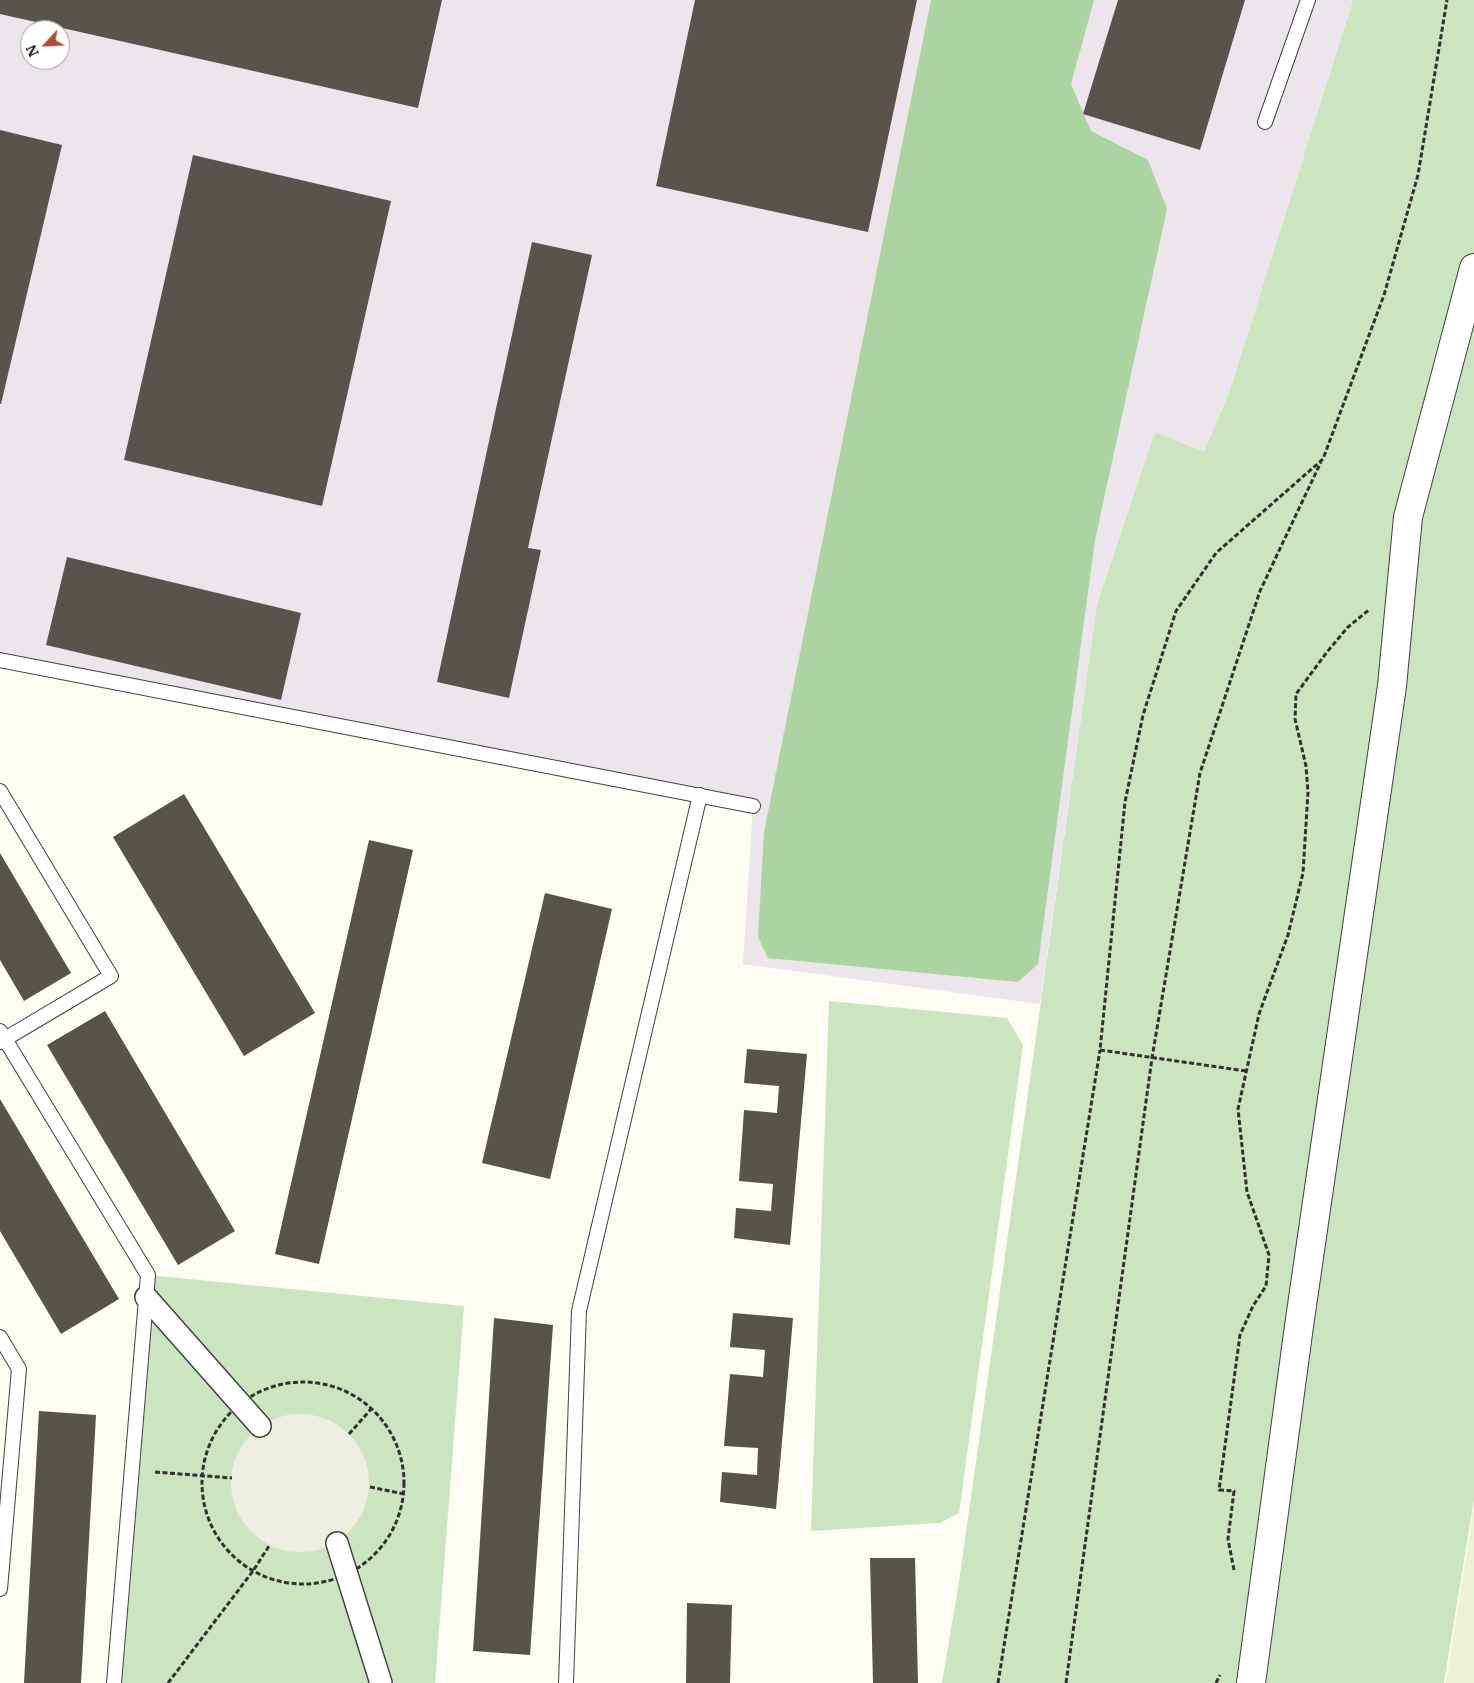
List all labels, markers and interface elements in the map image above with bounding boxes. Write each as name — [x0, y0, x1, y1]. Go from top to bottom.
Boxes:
north arrow — [20, 20, 70, 70]
text: N — [22, 42, 43, 60]

